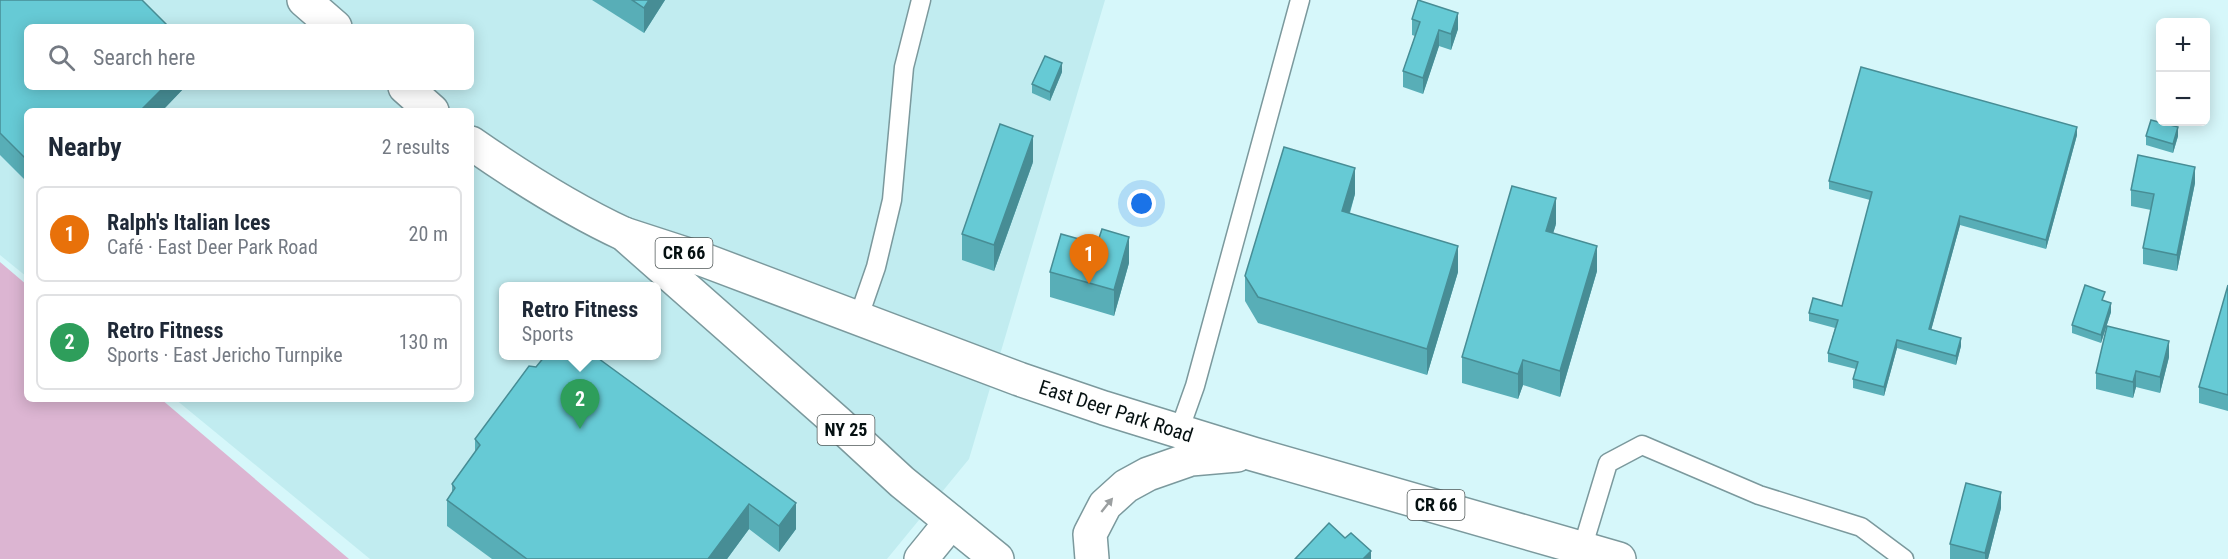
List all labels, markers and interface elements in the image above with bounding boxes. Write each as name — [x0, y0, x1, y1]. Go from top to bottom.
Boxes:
map controls — [2156, 18, 2210, 126]
button: + — [2156, 18, 2210, 72]
search box — [24, 24, 474, 90]
icon: search — [45, 41, 78, 74]
text: Search here — [93, 45, 195, 70]
button: − — [2156, 72, 2210, 126]
text: Nearby — [48, 132, 122, 162]
text: 2 results — [382, 135, 450, 159]
your location — [1127, 189, 1156, 218]
text: Ralph's Italian Ices — [107, 210, 271, 235]
text: 1 — [64, 222, 75, 246]
text: 20 m — [409, 222, 448, 246]
pin: 1 — [1070, 234, 1108, 284]
text: Café · East Deer Park Road — [107, 235, 318, 259]
road number: CR 66 — [656, 238, 712, 268]
popup — [499, 282, 661, 360]
text: Retro Fitness — [522, 297, 638, 322]
text: Retro Fitness — [107, 318, 223, 343]
text: Sports — [522, 322, 574, 346]
text: 2 — [64, 330, 75, 354]
text: 130 m — [399, 330, 448, 354]
text: Sports · East Jericho Turnpike — [107, 343, 343, 367]
street label: East Deer Park Road — [1036, 375, 1196, 447]
pin: 2 — [560, 380, 600, 429]
road number: NY 25 — [818, 415, 874, 445]
road number: CR 66 — [1408, 490, 1464, 520]
one-way arrow — [1101, 497, 1113, 513]

